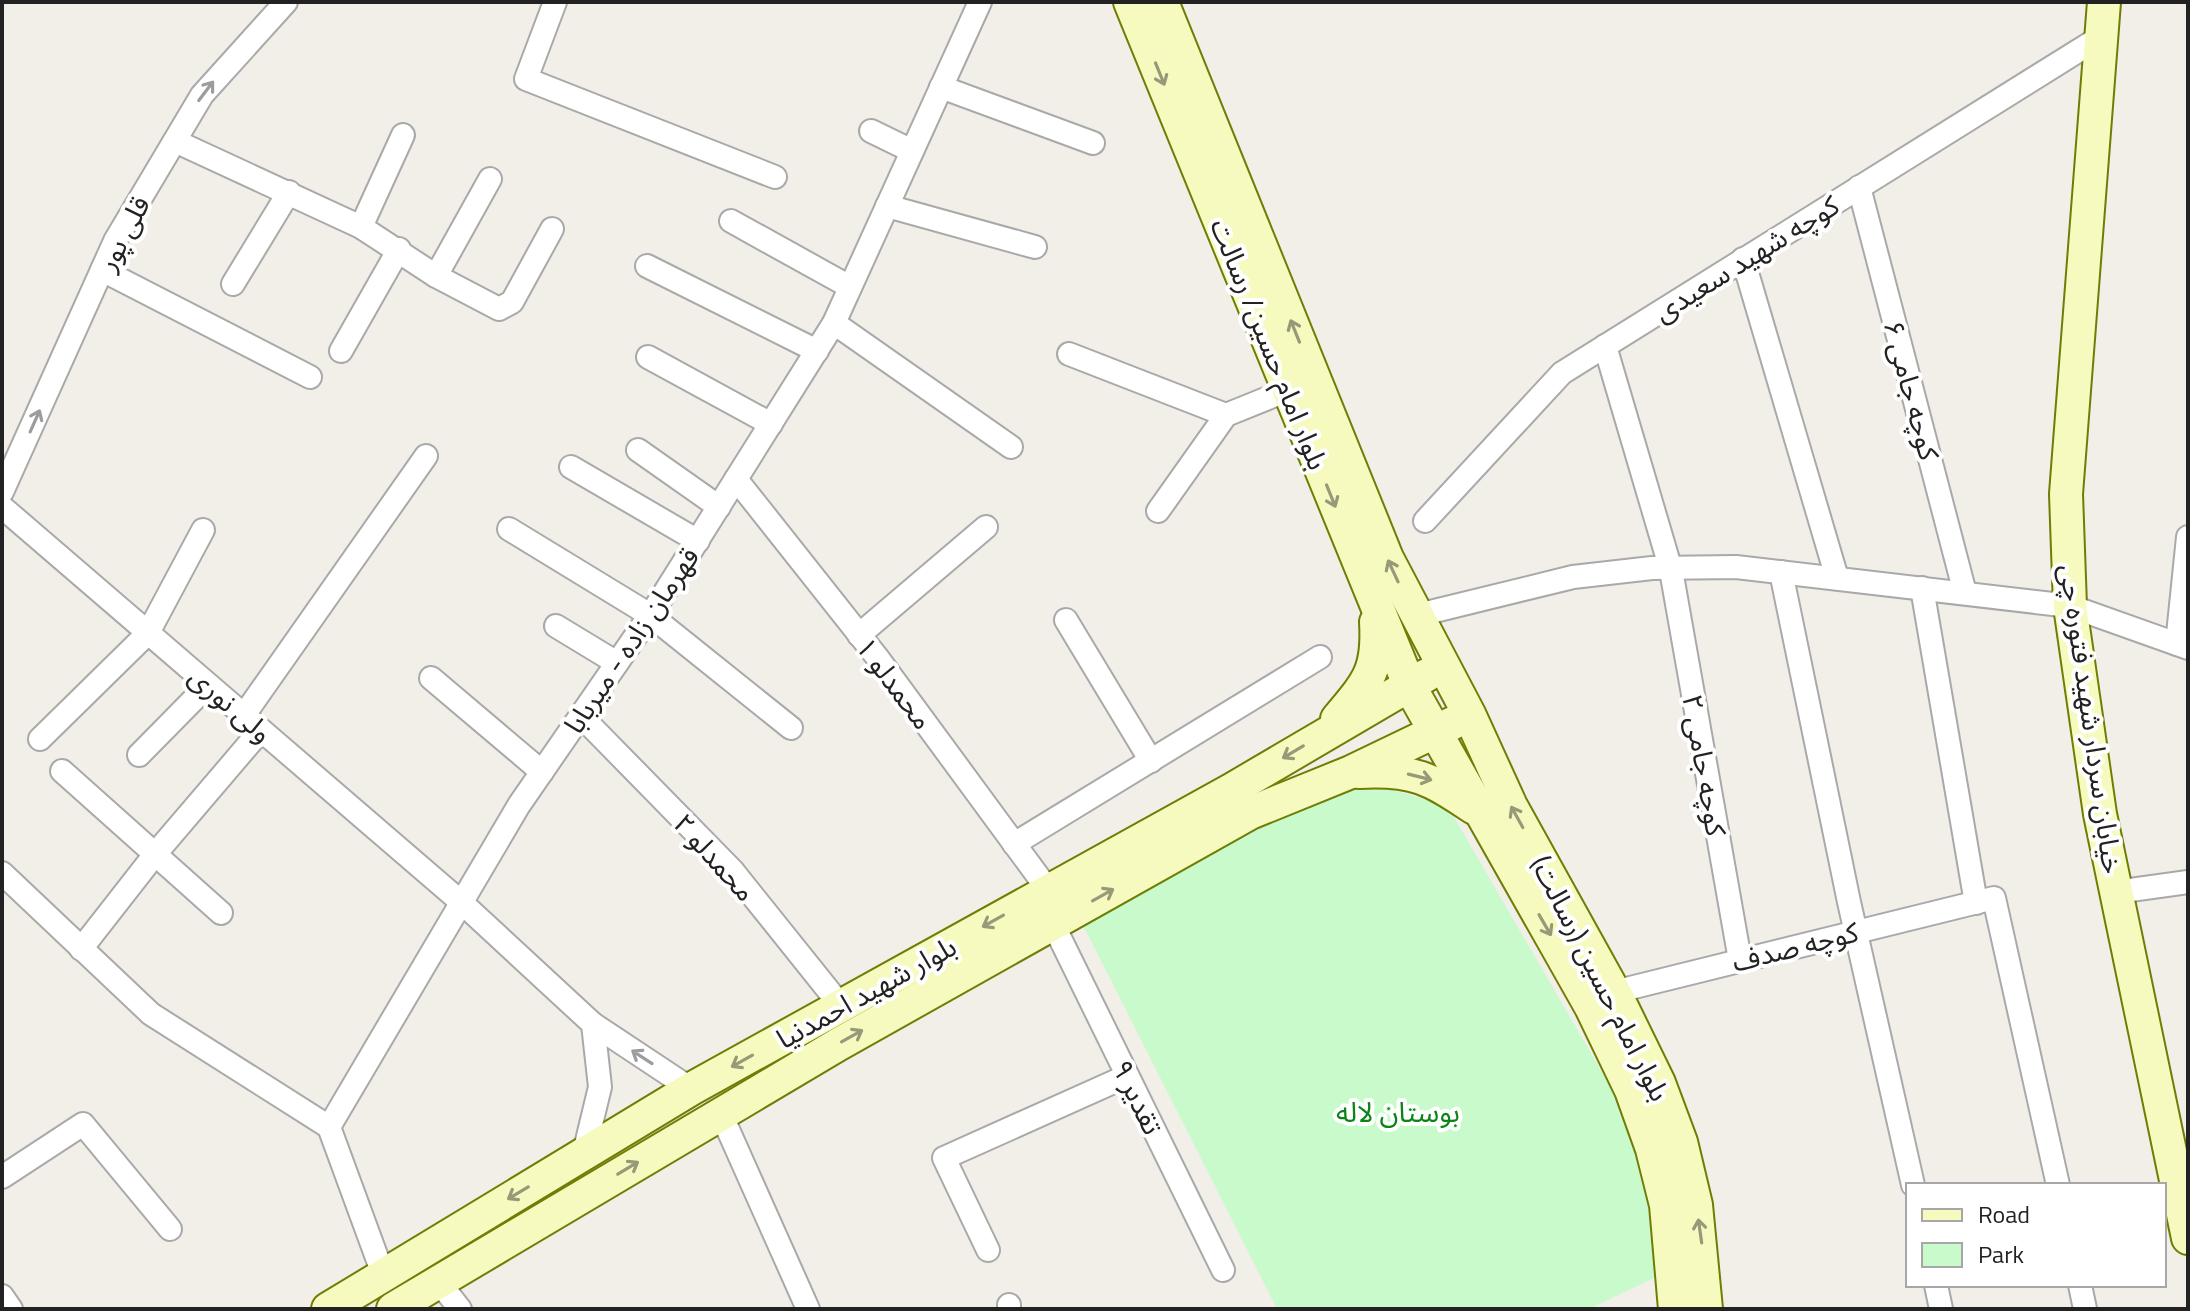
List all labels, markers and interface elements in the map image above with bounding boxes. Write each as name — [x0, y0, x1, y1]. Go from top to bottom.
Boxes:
one-way arrow — [1154, 61, 1169, 86]
one-way arrow — [197, 81, 214, 102]
street label: کوچه شهید سعیدی — [1645, 183, 1848, 332]
street label: قلی پور — [85, 188, 161, 279]
street label: بلوار امام حسین/ رسالت — [1200, 212, 1340, 476]
street label: کوچه جامی ۶ — [1873, 315, 1951, 465]
one-way arrow — [1286, 319, 1301, 344]
one-way arrow — [28, 409, 43, 433]
one-way arrow — [1325, 483, 1339, 508]
street label: قهرمان زاده - میربابا — [552, 538, 710, 742]
one-way arrow — [1385, 559, 1400, 583]
street label: خیابان سردار شهید فتوره چی — [2049, 561, 2135, 877]
street label: محمدلو ۱ — [846, 628, 944, 738]
street label: ولی نوری — [180, 655, 282, 753]
street label: کوچه جامی ۲ — [1671, 691, 1739, 840]
one-way arrow — [1282, 744, 1305, 760]
one-way arrow — [1407, 770, 1433, 785]
street label: محمدلو ۲ — [663, 803, 767, 911]
one-way arrow — [1509, 805, 1524, 829]
street label: بلوار امام حسین (رسالت) — [1520, 848, 1682, 1108]
one-way arrow — [1091, 887, 1114, 903]
street label: کوچه صدف — [1727, 909, 1863, 982]
one-way arrow — [1537, 913, 1553, 936]
one-way arrow — [982, 914, 1006, 930]
street label: بلوار شهید احمدنیا — [768, 925, 964, 1059]
one-way arrow — [840, 1028, 863, 1044]
one-way arrow — [631, 1049, 654, 1065]
street label: ۹ تقدیر — [1101, 1052, 1175, 1142]
one-way arrow — [730, 1054, 754, 1069]
park label: بوستان لاله — [1336, 1090, 1460, 1133]
one-way arrow — [616, 1160, 639, 1176]
legend — [1906, 1183, 2166, 1287]
one-way arrow — [507, 1185, 530, 1201]
text: Road — [1978, 1196, 2030, 1232]
one-way arrow — [1692, 1218, 1707, 1245]
text: Park — [1978, 1236, 2024, 1272]

